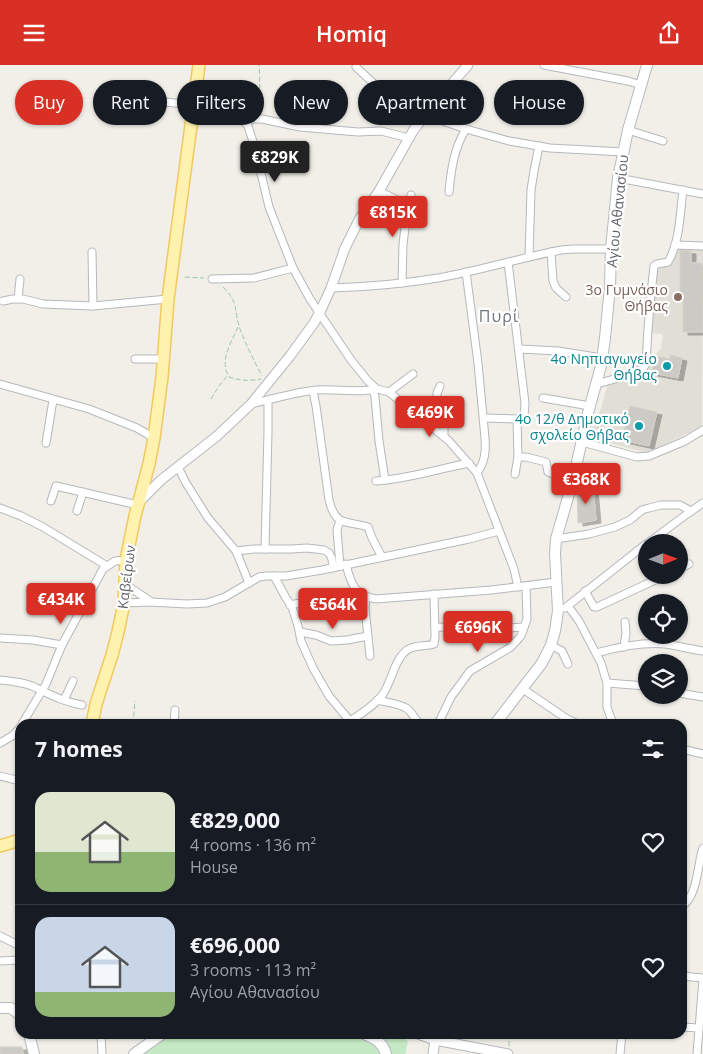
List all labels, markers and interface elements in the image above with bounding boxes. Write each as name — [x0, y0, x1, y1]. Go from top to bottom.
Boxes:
text: Homiq — [316, 18, 387, 48]
icon: menu — [20, 19, 48, 47]
icon: share — [655, 19, 683, 47]
chip: Buy — [15, 80, 83, 125]
chip: Rent — [93, 80, 167, 125]
chip: Filters — [177, 80, 264, 125]
chip: New — [274, 80, 348, 125]
chip: Apartment — [358, 80, 484, 125]
chip: House — [494, 80, 584, 125]
pin: €829K — [240, 141, 310, 183]
text: €829K — [251, 146, 299, 168]
street label: Αγίου Αθανασίου — [602, 154, 632, 268]
pin: €815K — [358, 195, 428, 238]
text: €815K — [369, 201, 417, 223]
place label: 3ο Γυμνάσιο Θήβας — [586, 280, 668, 315]
marker: 3ο Γυμνάσιο Θήβας — [672, 291, 684, 303]
district label: Πυρί — [479, 305, 519, 327]
place label: 4ο Νηπιαγωγείο Θήβας — [550, 349, 657, 384]
marker: 4ο Νηπιαγωγείο Θήβας — [661, 360, 673, 372]
pin: €469K — [395, 395, 465, 438]
text: €469K — [406, 401, 454, 423]
place label: 4ο 12/θ Δημοτικό σχολείο Θήβας — [515, 409, 629, 444]
marker: 4ο 12/θ Δημοτικό σχολείο Θήβας — [633, 420, 645, 432]
pin: €368K — [551, 463, 621, 505]
text: €368K — [562, 468, 610, 490]
north arrow — [638, 534, 688, 584]
map controls — [638, 534, 688, 704]
street label: Καβείρων — [113, 544, 139, 610]
pin: €434K — [26, 583, 96, 625]
pin: €564K — [298, 587, 368, 630]
text: €434K — [37, 588, 85, 610]
text: €564K — [309, 593, 357, 615]
button: locate — [638, 594, 688, 644]
pin: €696K — [443, 611, 513, 653]
text: €696K — [454, 616, 502, 638]
button: layers — [638, 654, 688, 704]
text: 7 homes — [35, 735, 123, 763]
icon: filters — [639, 735, 667, 763]
text: €829,000 — [190, 806, 280, 834]
icon: home — [75, 812, 135, 872]
icon: heart — [639, 828, 667, 856]
text: 4 rooms · 136 m² — [190, 834, 316, 856]
text: House — [190, 856, 238, 878]
text: €696,000 — [190, 931, 280, 959]
icon: home — [75, 937, 135, 997]
icon: heart — [639, 953, 667, 981]
text: 3 rooms · 113 m² — [190, 959, 316, 981]
text: Αγίου Αθανασίου — [190, 981, 320, 1003]

